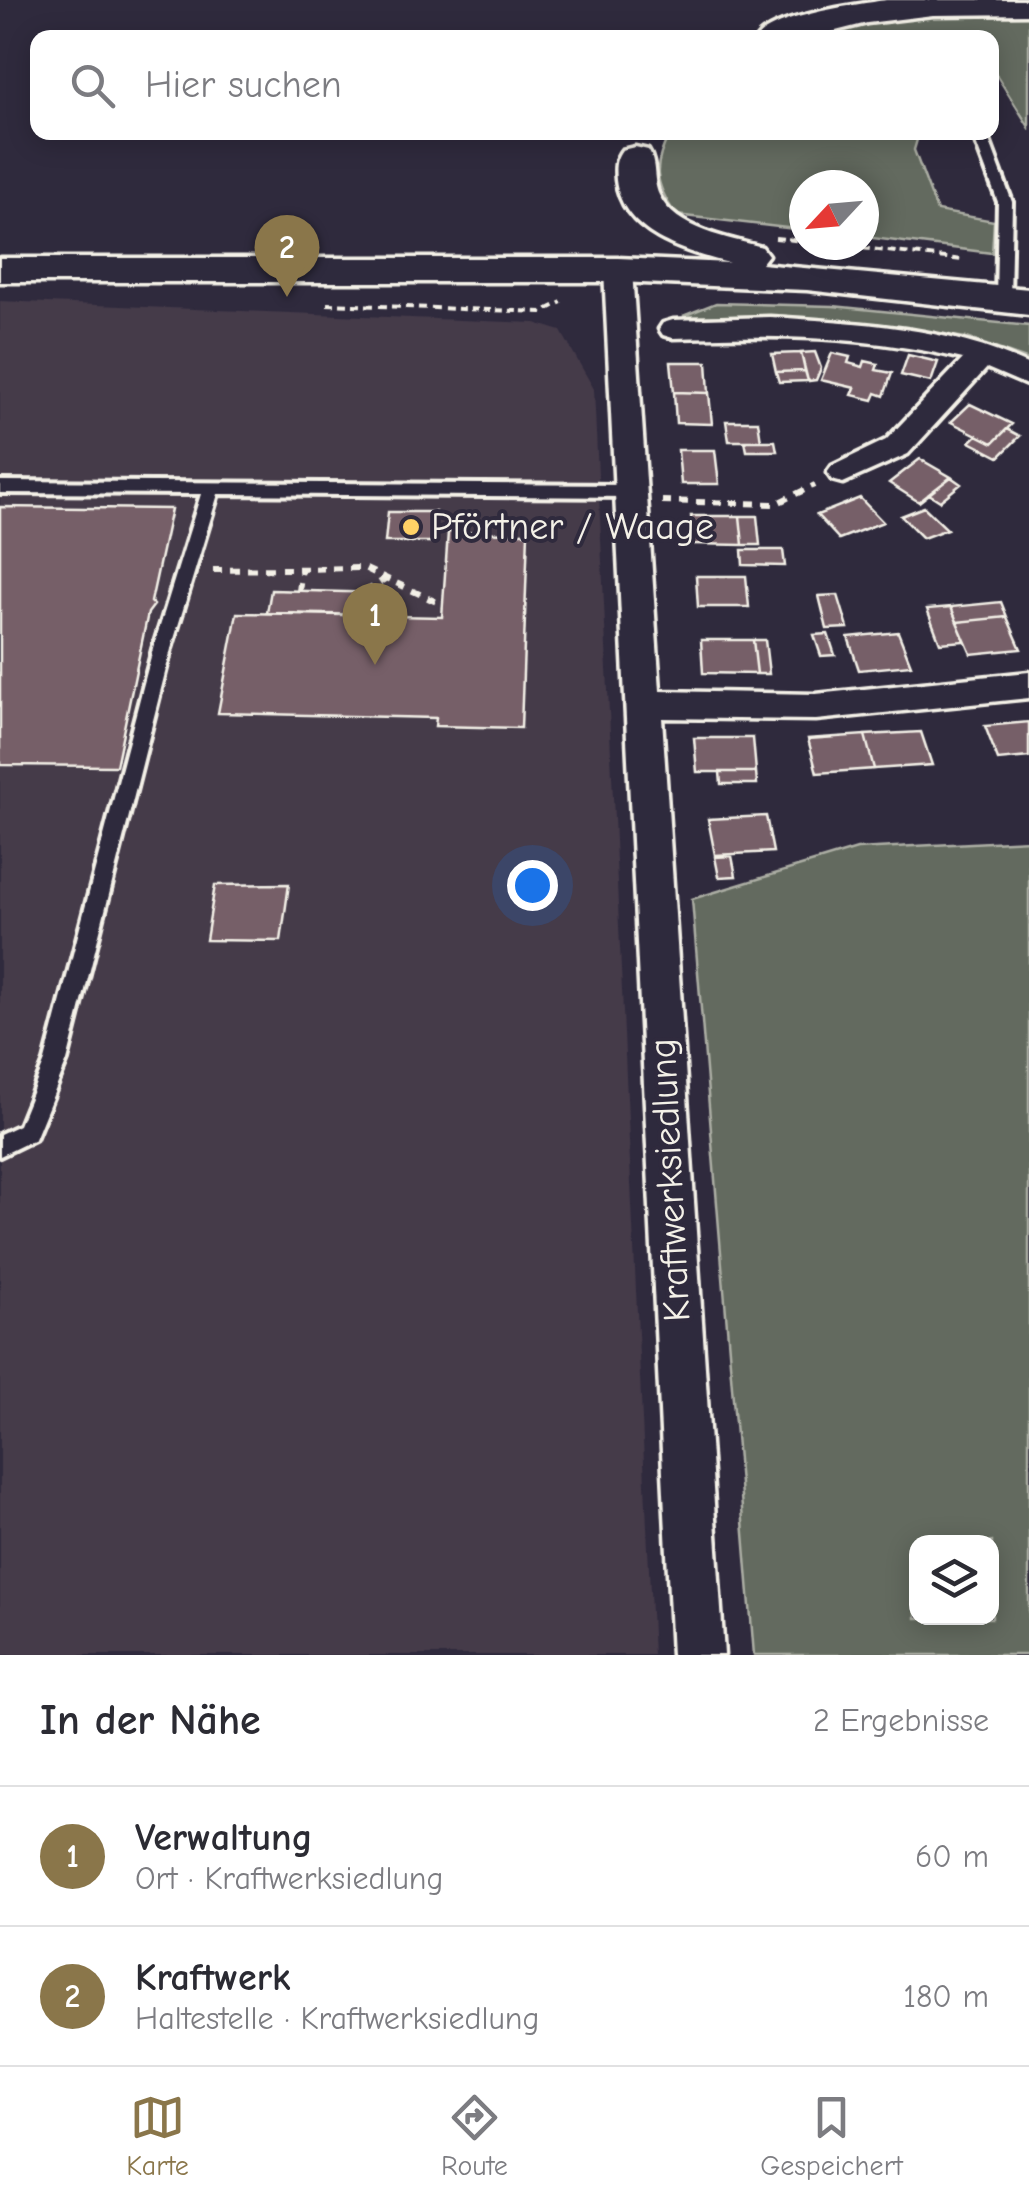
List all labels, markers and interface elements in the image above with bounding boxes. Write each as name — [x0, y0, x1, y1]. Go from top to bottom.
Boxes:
search box — [30, 30, 999, 140]
icon: search — [65, 58, 120, 113]
text: Hier suchen — [145, 63, 342, 107]
north arrow — [789, 170, 879, 260]
pin: 2 — [254, 214, 320, 297]
place label: Pförtner / Waage — [431, 505, 714, 549]
marker: Pförtner / Waage — [400, 516, 422, 538]
pin: 1 — [342, 582, 408, 665]
your location — [507, 860, 558, 911]
street label: Kraftwerksiedlung — [641, 1037, 699, 1323]
map controls — [909, 1535, 999, 1625]
button: layers — [909, 1535, 999, 1625]
text: In der Nähe — [40, 1696, 261, 1745]
text: 2 Ergebnisse — [813, 1702, 989, 1739]
text: Verwaltung — [135, 1816, 313, 1860]
text: 1 — [66, 1838, 79, 1875]
text: 60 m — [915, 1838, 989, 1875]
text: Ort · Kraftwerksiedlung — [135, 1860, 443, 1897]
text: Kraftwerk — [135, 1956, 291, 2000]
text: 2 — [65, 1978, 80, 2015]
text: 180 m — [903, 1978, 989, 2015]
text: Haltestelle · Kraftwerksiedlung — [135, 2000, 540, 2037]
tab: Karte — [126, 2090, 189, 2182]
tab: Route — [441, 2090, 508, 2182]
tab: Gespeichert — [760, 2090, 903, 2182]

